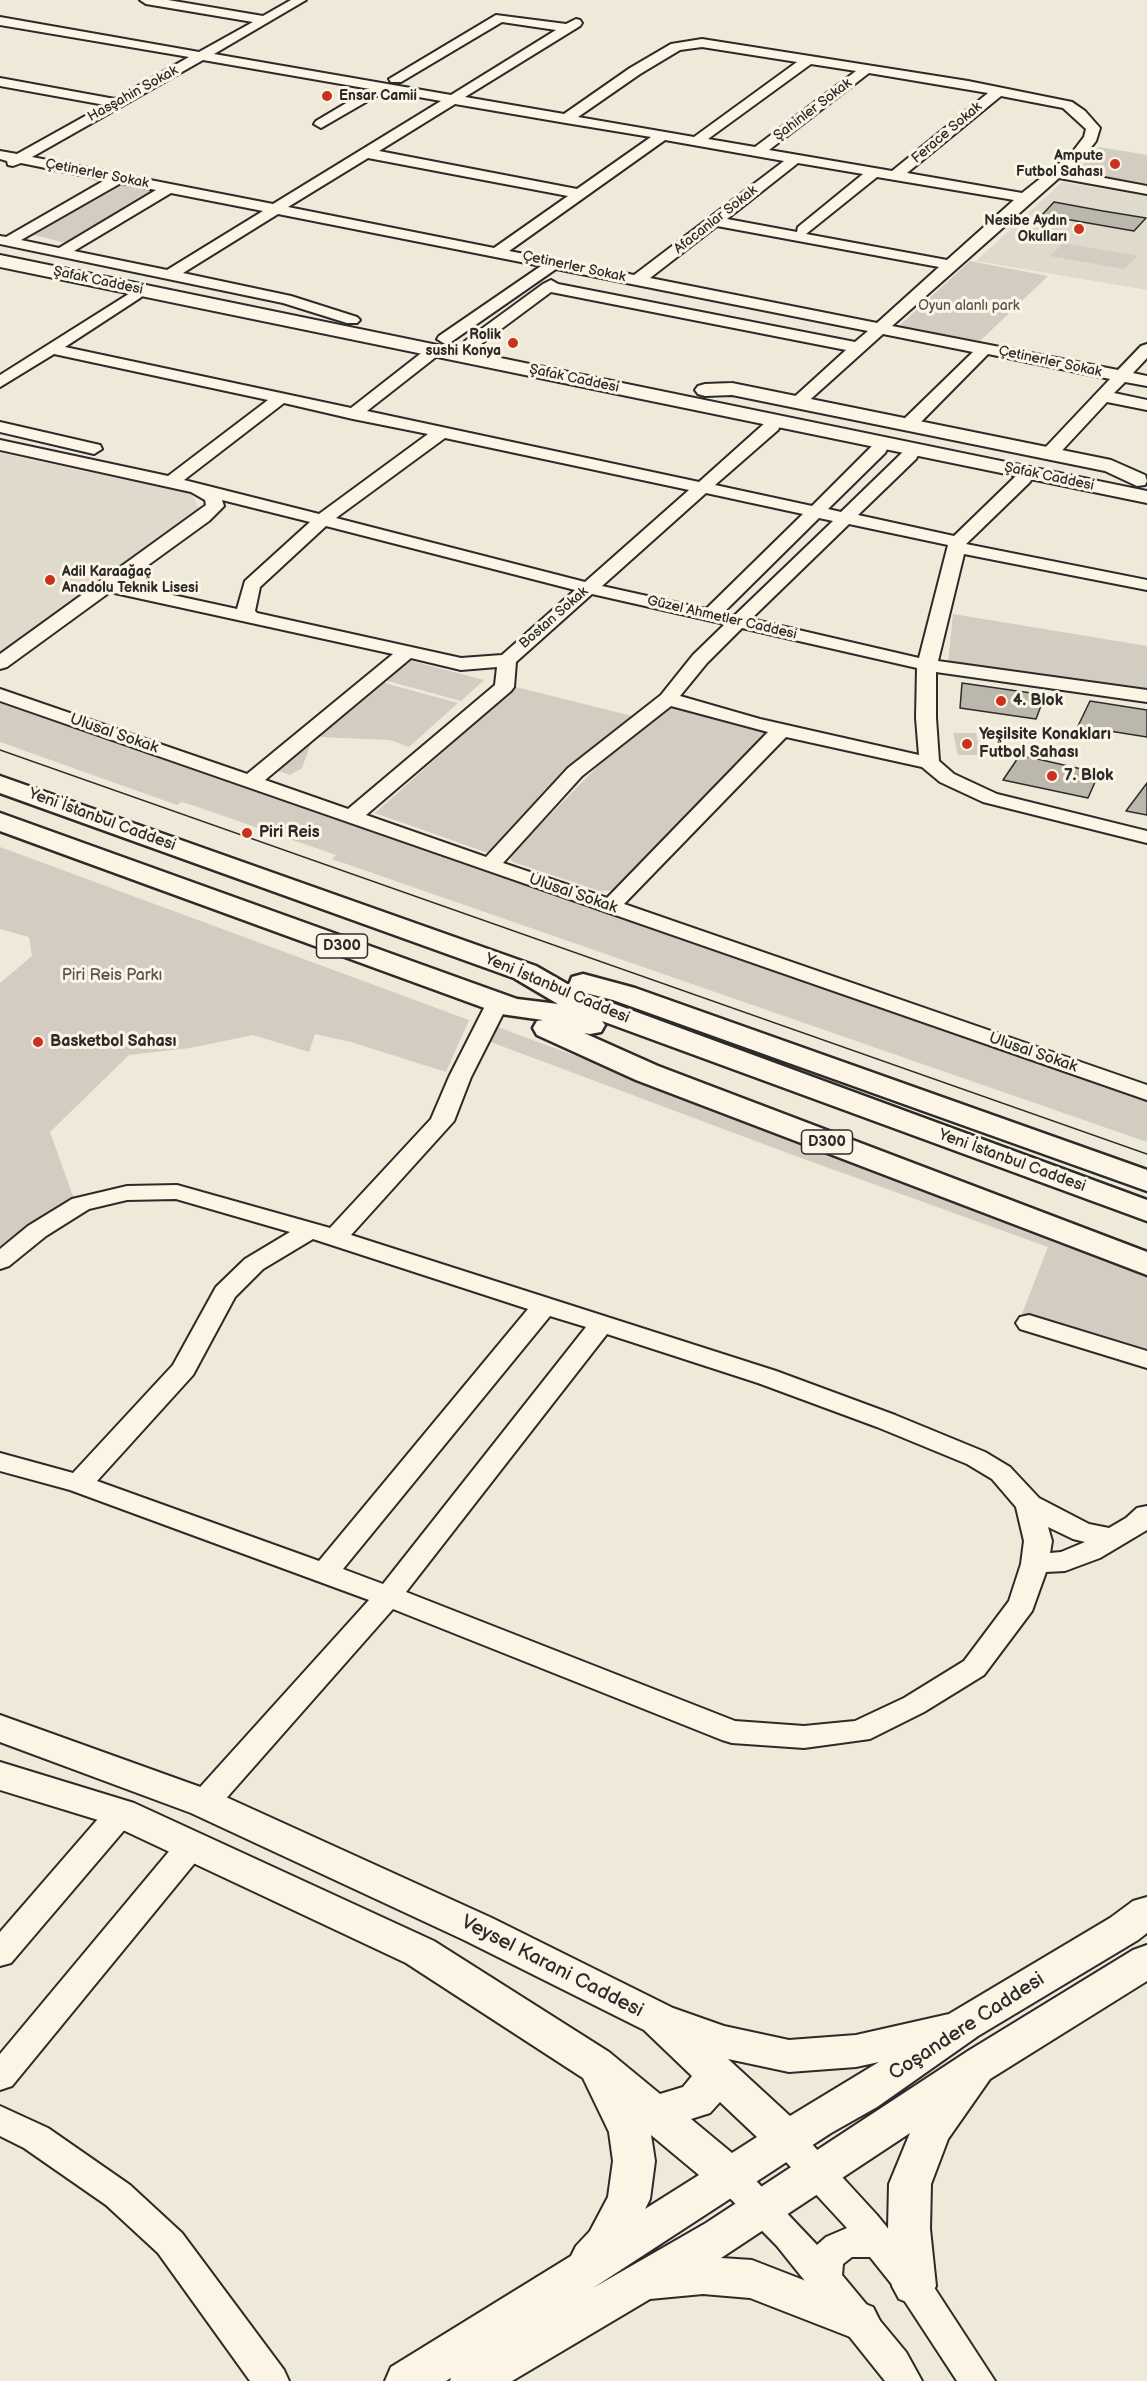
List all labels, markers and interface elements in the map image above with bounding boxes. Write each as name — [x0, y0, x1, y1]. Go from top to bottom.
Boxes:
street label: Hasşahin Sokak — [85, 62, 181, 126]
street label: Şahinler Sokak — [771, 75, 855, 145]
place label: Ensar Camii — [339, 88, 417, 104]
marker: Ensar Camii — [320, 89, 334, 103]
street label: Ferace Sokak — [909, 99, 985, 167]
place label: Ampute Futbol Sahası — [1016, 148, 1103, 180]
street label: Çetinerler Sokak — [44, 156, 150, 192]
marker: Ampute Futbol Sahası — [1108, 157, 1122, 171]
street label: Afacanlar Sokak — [671, 182, 761, 258]
place label: Nesibe Aydın Okulları — [984, 213, 1067, 246]
marker: Nesibe Aydın Okulları — [1072, 222, 1086, 236]
street label: Çetinerler Sokak — [521, 248, 627, 286]
street label: Şafak Caddesi — [52, 263, 144, 299]
park label: Oyun alanlı park — [918, 298, 1020, 314]
place label: Rolik sushi Konya — [426, 327, 501, 360]
marker: Rolik sushi Konya — [506, 336, 520, 350]
street label: Çetinerler Sokak — [997, 343, 1103, 381]
street label: Şafak Caddesi — [528, 361, 620, 397]
street label: Şafak Caddesi — [1003, 459, 1095, 495]
place label: Adil Karaağaç Anadolu Teknik Lisesi — [62, 564, 198, 596]
marker: Adil Karaağaç Anadolu Teknik Lisesi — [43, 573, 57, 587]
street label: Bostan Sokak — [516, 584, 592, 652]
street label: Güzel Ahmetler Caddesi — [646, 593, 798, 643]
place label: 4. Blok — [1013, 691, 1063, 711]
marker: 4. Blok — [994, 694, 1008, 708]
street label: Ulusal Sokak — [67, 710, 161, 758]
place label: Yeşilsite Konakları Futbol Sahası — [979, 725, 1111, 763]
marker: Yeşilsite Konakları Futbol Sahası — [960, 737, 974, 751]
place label: 7. Blok — [1064, 766, 1113, 786]
marker: 7. Blok — [1045, 769, 1059, 783]
street label: Yeni İstanbul Caddesi — [26, 784, 178, 856]
place label: Piri Reis — [259, 823, 320, 843]
marker: Piri Reis — [240, 826, 254, 840]
street label: Ulusal Sokak — [526, 870, 620, 918]
road number: D300 — [316, 934, 368, 958]
street label: Yeni İstanbul Caddesi — [482, 950, 632, 1028]
park label: Piri Reis Parkı — [62, 966, 162, 986]
street label: Ulusal Sokak — [986, 1029, 1080, 1077]
place label: Basketbol Sahası — [50, 1032, 176, 1052]
marker: Basketbol Sahası — [31, 1035, 45, 1049]
street label: Yeni İstanbul Caddesi — [936, 1125, 1088, 1197]
road number: D300 — [802, 1130, 852, 1154]
street label: Veysel Karani Caddesi — [457, 1911, 647, 2023]
street label: Coşandere Caddesi — [885, 1968, 1049, 2086]

